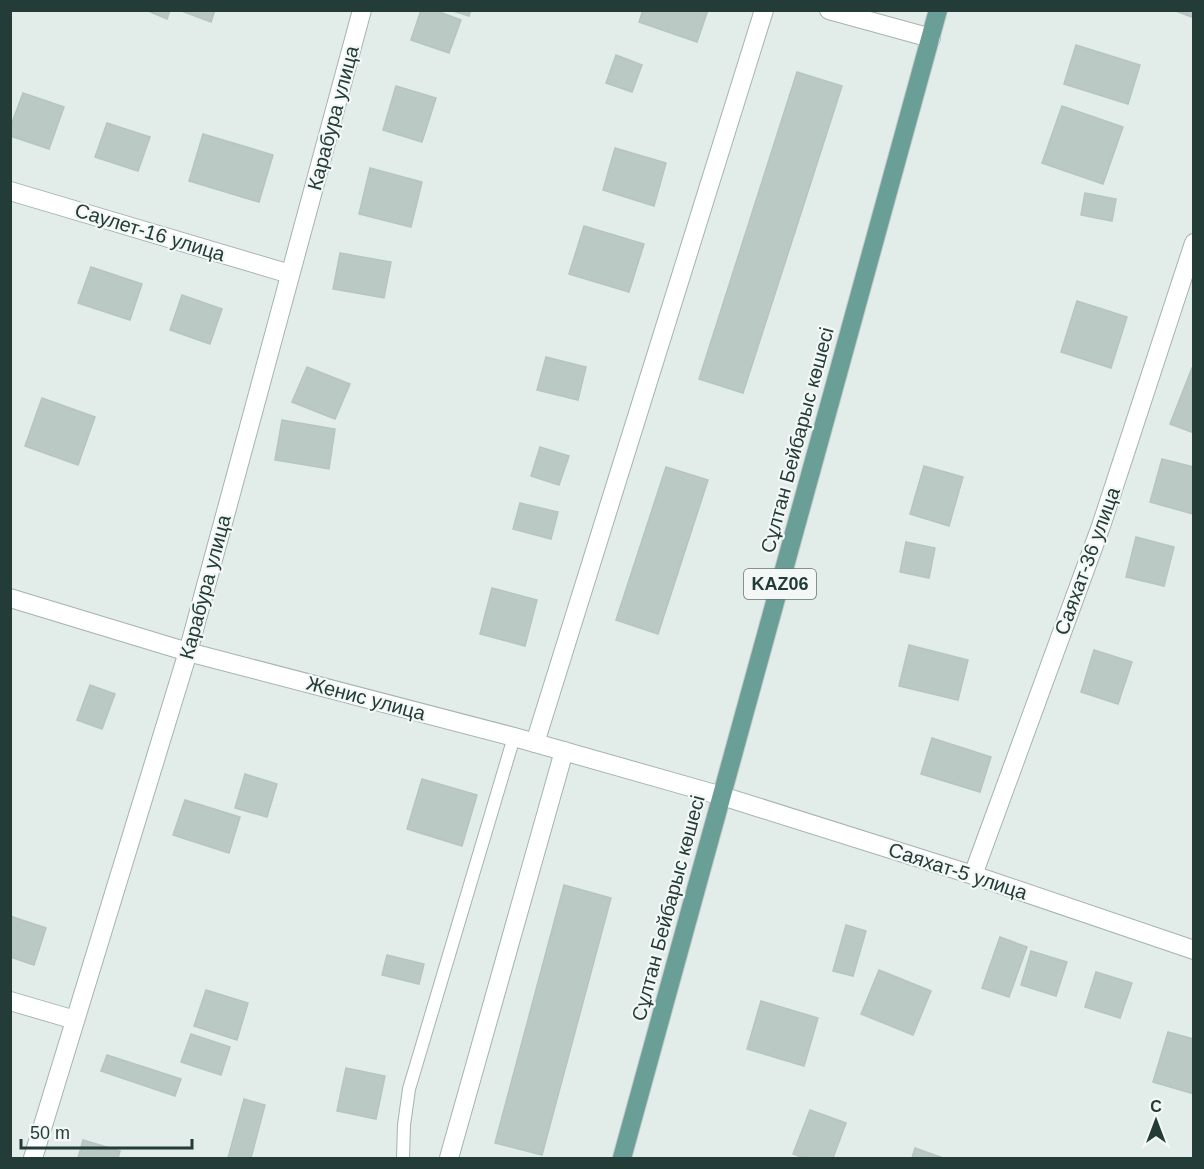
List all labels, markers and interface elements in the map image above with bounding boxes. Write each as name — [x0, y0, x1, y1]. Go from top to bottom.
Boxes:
street label: Карабура улица — [303, 43, 363, 193]
street label: Саулет-16 улица — [72, 199, 229, 266]
street label: Сұлтан Бейбарыс көшесі — [756, 325, 838, 555]
street label: Саяхат-36 улица — [1050, 483, 1124, 638]
street label: Карабура улица — [175, 512, 235, 662]
road number: KAZ06 — [744, 569, 816, 599]
street label: Женис улица — [304, 672, 429, 725]
street label: Сұлтан Бейбарыс көшесі — [627, 793, 709, 1023]
street label: Саяхат-5 улица — [886, 838, 1031, 904]
north arrow — [1126, 1091, 1186, 1151]
text: С — [1150, 1098, 1162, 1115]
scale bar — [21, 1112, 192, 1150]
text: 50 m — [30, 1123, 70, 1143]

